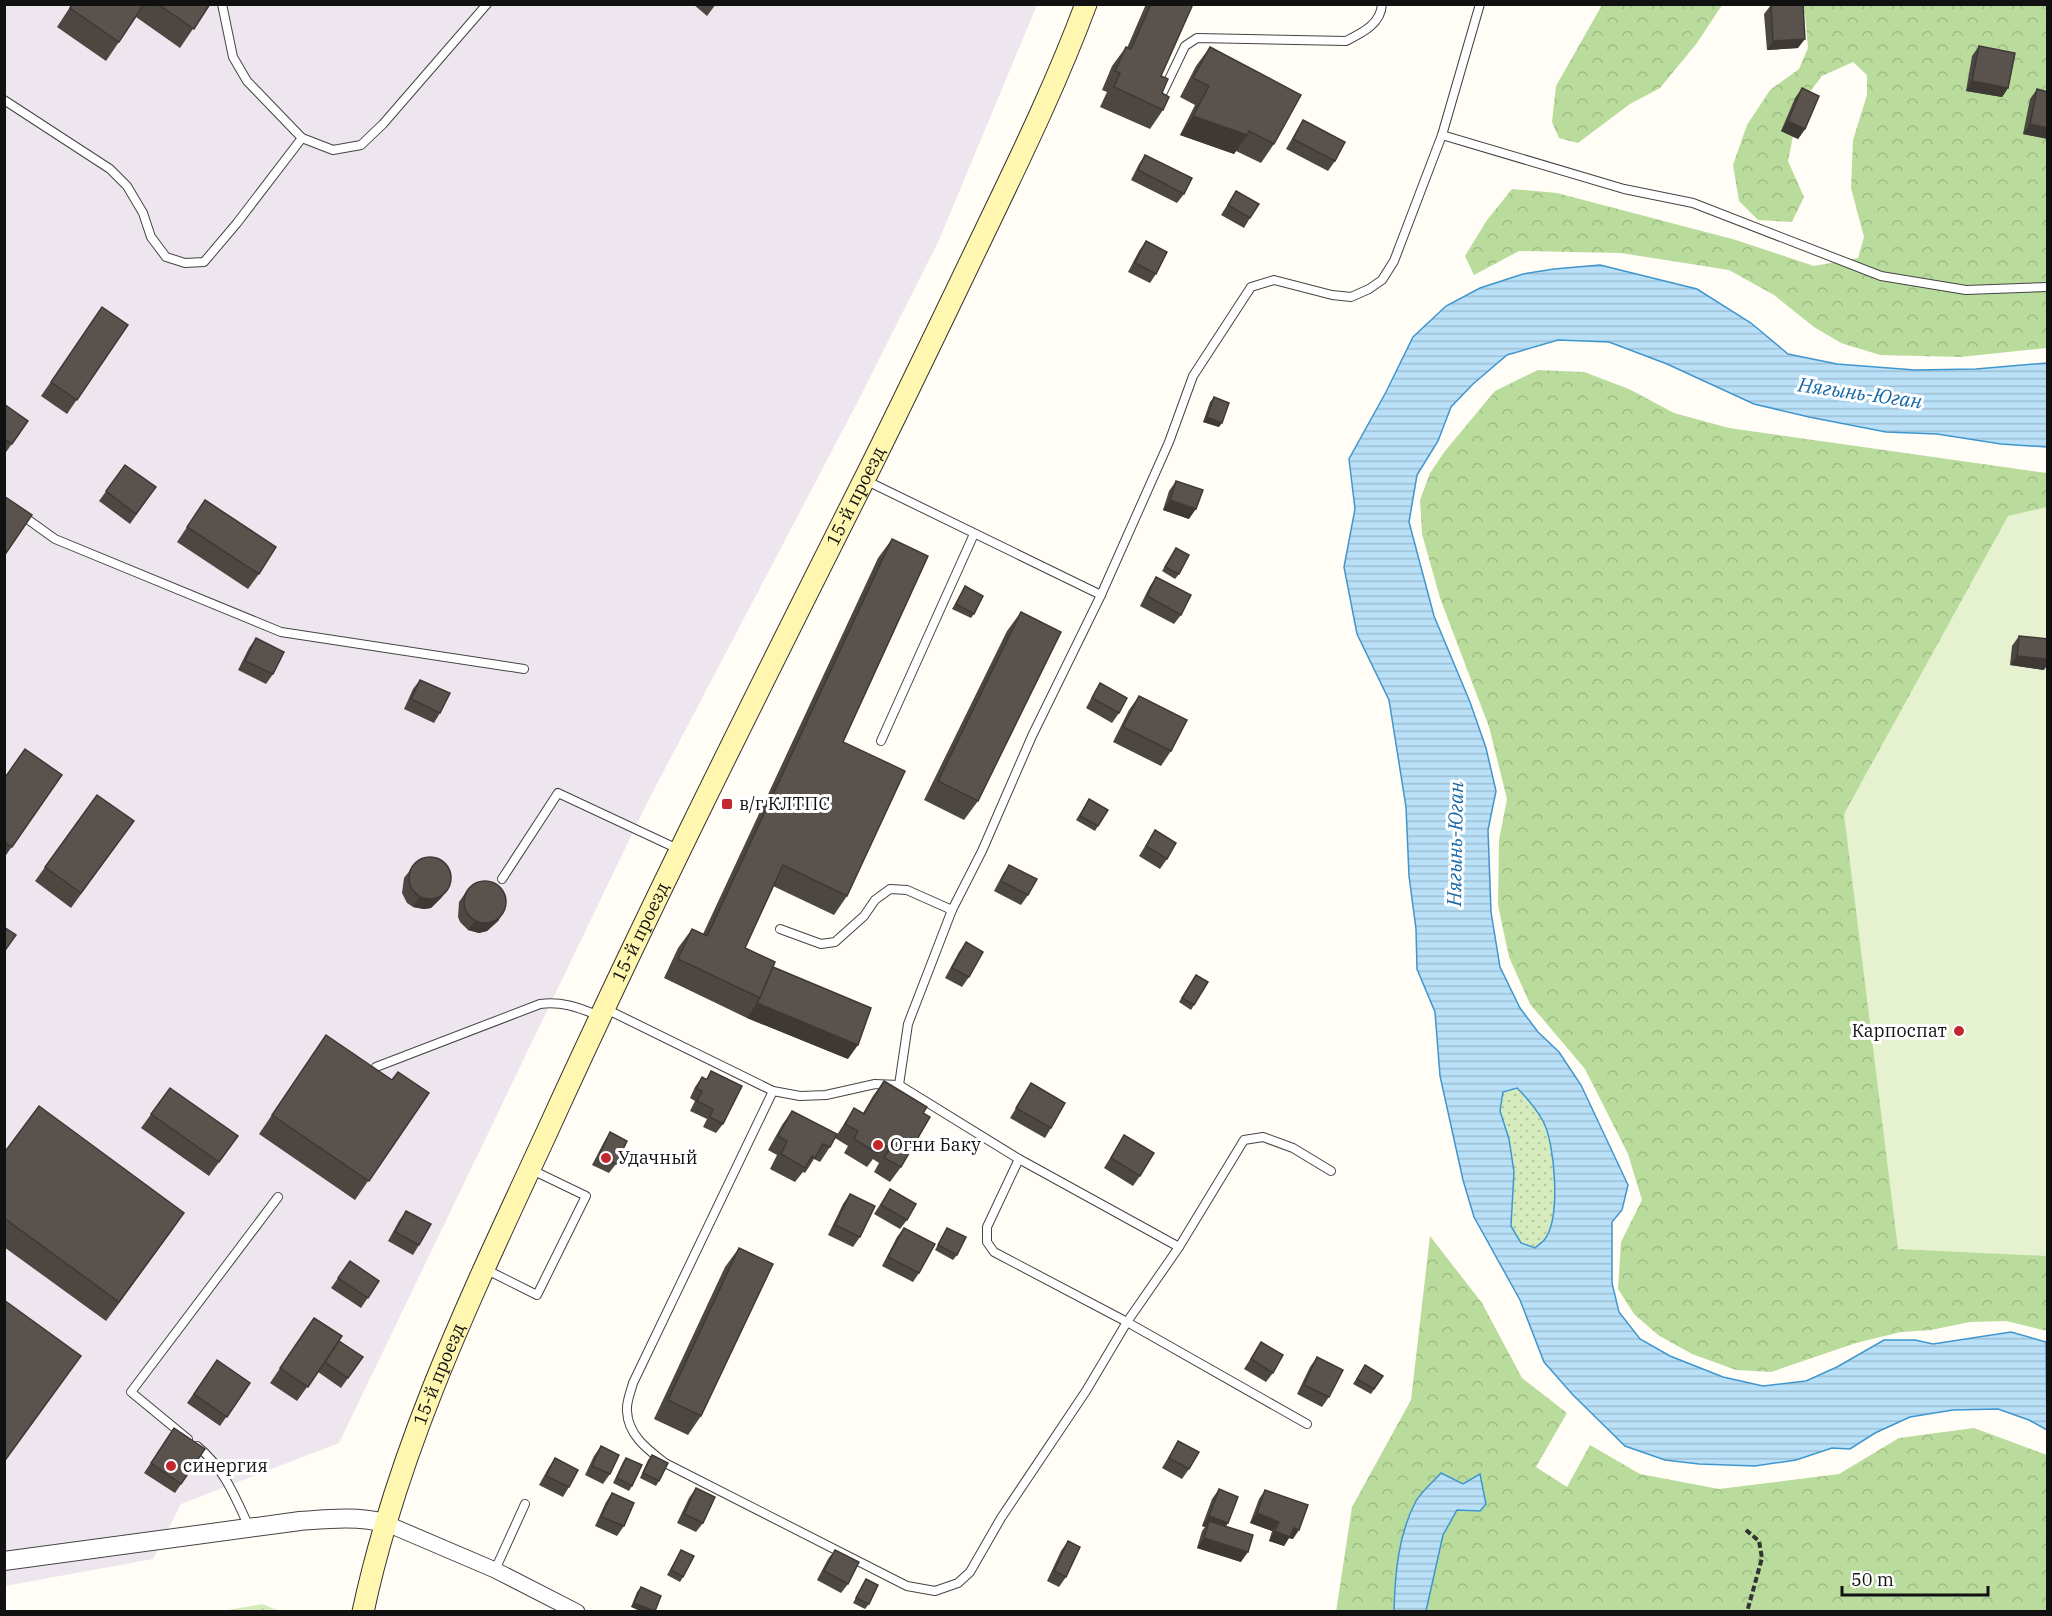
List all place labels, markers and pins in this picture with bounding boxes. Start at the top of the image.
place label: в/г КЛТПС [739,792,830,815]
marker: в/г КЛТПС [720,797,734,811]
place label: Карпоспат [1852,1019,1947,1042]
marker: Карпоспат [1952,1024,1966,1038]
place label: Огни Баку [890,1133,981,1156]
marker: Огни Баку [871,1138,885,1152]
place label: Удачный [618,1146,698,1169]
marker: Удачный [599,1151,613,1165]
place label: синергия [183,1454,268,1477]
marker: синергия [164,1459,178,1473]

